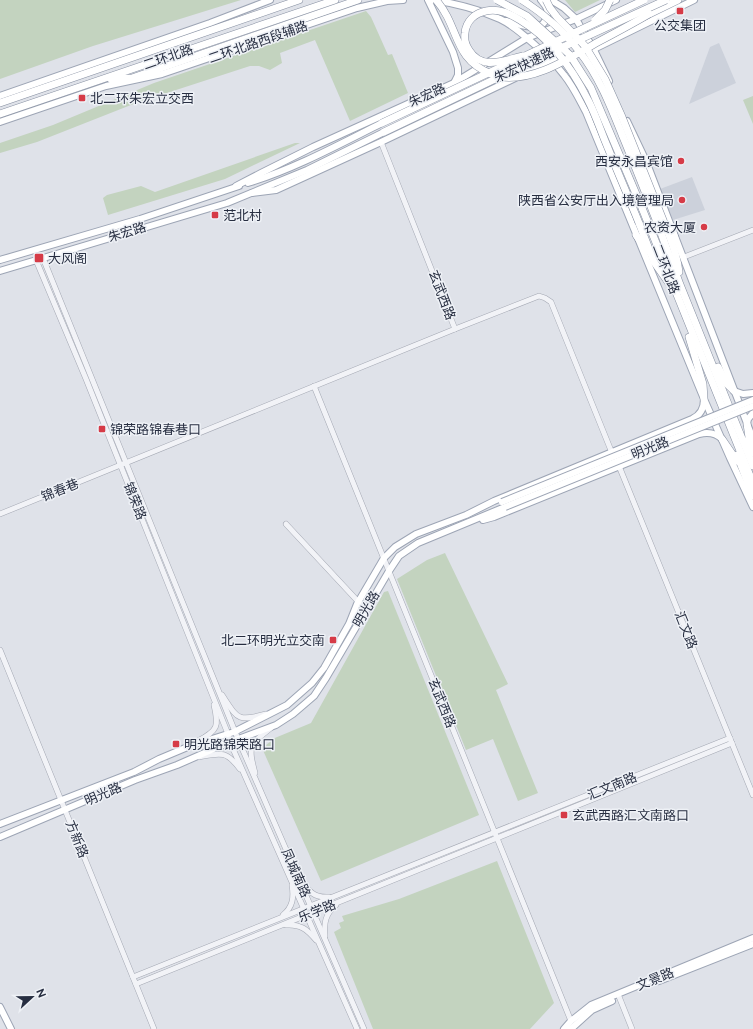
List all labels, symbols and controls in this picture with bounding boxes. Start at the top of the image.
marker: 公交集团 [675,6,685,16]
street label: 二环北路西段辅路 [206,18,310,66]
place label: 公交集团 [654,18,706,33]
street label: 二环北路 [141,41,195,73]
street label: 朱宏快速路 [491,44,557,86]
street label: 朱宏路 [406,80,448,110]
place label: 北二环朱宏立交西 [90,91,194,106]
marker: 北二环朱宏立交西 [77,93,87,103]
place label: 西安永昌宾馆 [595,154,673,169]
marker: 西安永昌宾馆 [676,156,686,166]
place label: 陕西省公安厅出入境管理局 [518,193,674,208]
marker: 陕西省公安厅出入境管理局 [677,195,687,205]
place label: 范北村 [223,208,262,223]
marker: 范北村 [210,210,220,220]
street label: 朱宏路 [106,219,148,245]
place label: 农资大厦 [644,220,696,235]
marker: 农资大厦 [699,222,709,232]
street label: 二环北路 [650,242,682,296]
place label: 大风阁 [48,251,87,266]
marker: 大风阁 [33,252,45,264]
street label: 玄武西路 [426,268,458,322]
place label: 锦荣路锦春巷口 [110,422,201,437]
marker: 锦荣路锦春巷口 [97,424,107,434]
street label: 明光路 [629,434,671,462]
street label: 锦春巷 [39,476,81,504]
street label: 锦荣路 [121,480,149,522]
street label: 明光路 [350,588,382,630]
street label: 汇文路 [672,609,700,651]
place label: 北二环明光立交南 [221,633,325,648]
marker: 北二环明光立交南 [328,635,338,645]
street label: 玄武西路 [425,676,459,730]
place label: 明光路锦荣路口 [184,737,275,752]
marker: 明光路锦荣路口 [171,739,181,749]
street label: 汇文南路 [585,769,639,803]
street label: 明光路 [82,779,124,809]
place label: 玄武西路汇文南路口 [572,808,689,823]
marker: 玄武西路汇文南路口 [559,810,569,820]
street label: 方新路 [63,818,91,860]
street label: 凤城南路 [279,846,313,900]
street label: 乐学路 [296,897,338,925]
street label: 文景路 [634,965,676,993]
north arrow [12,977,52,1017]
text: N [33,987,48,1000]

